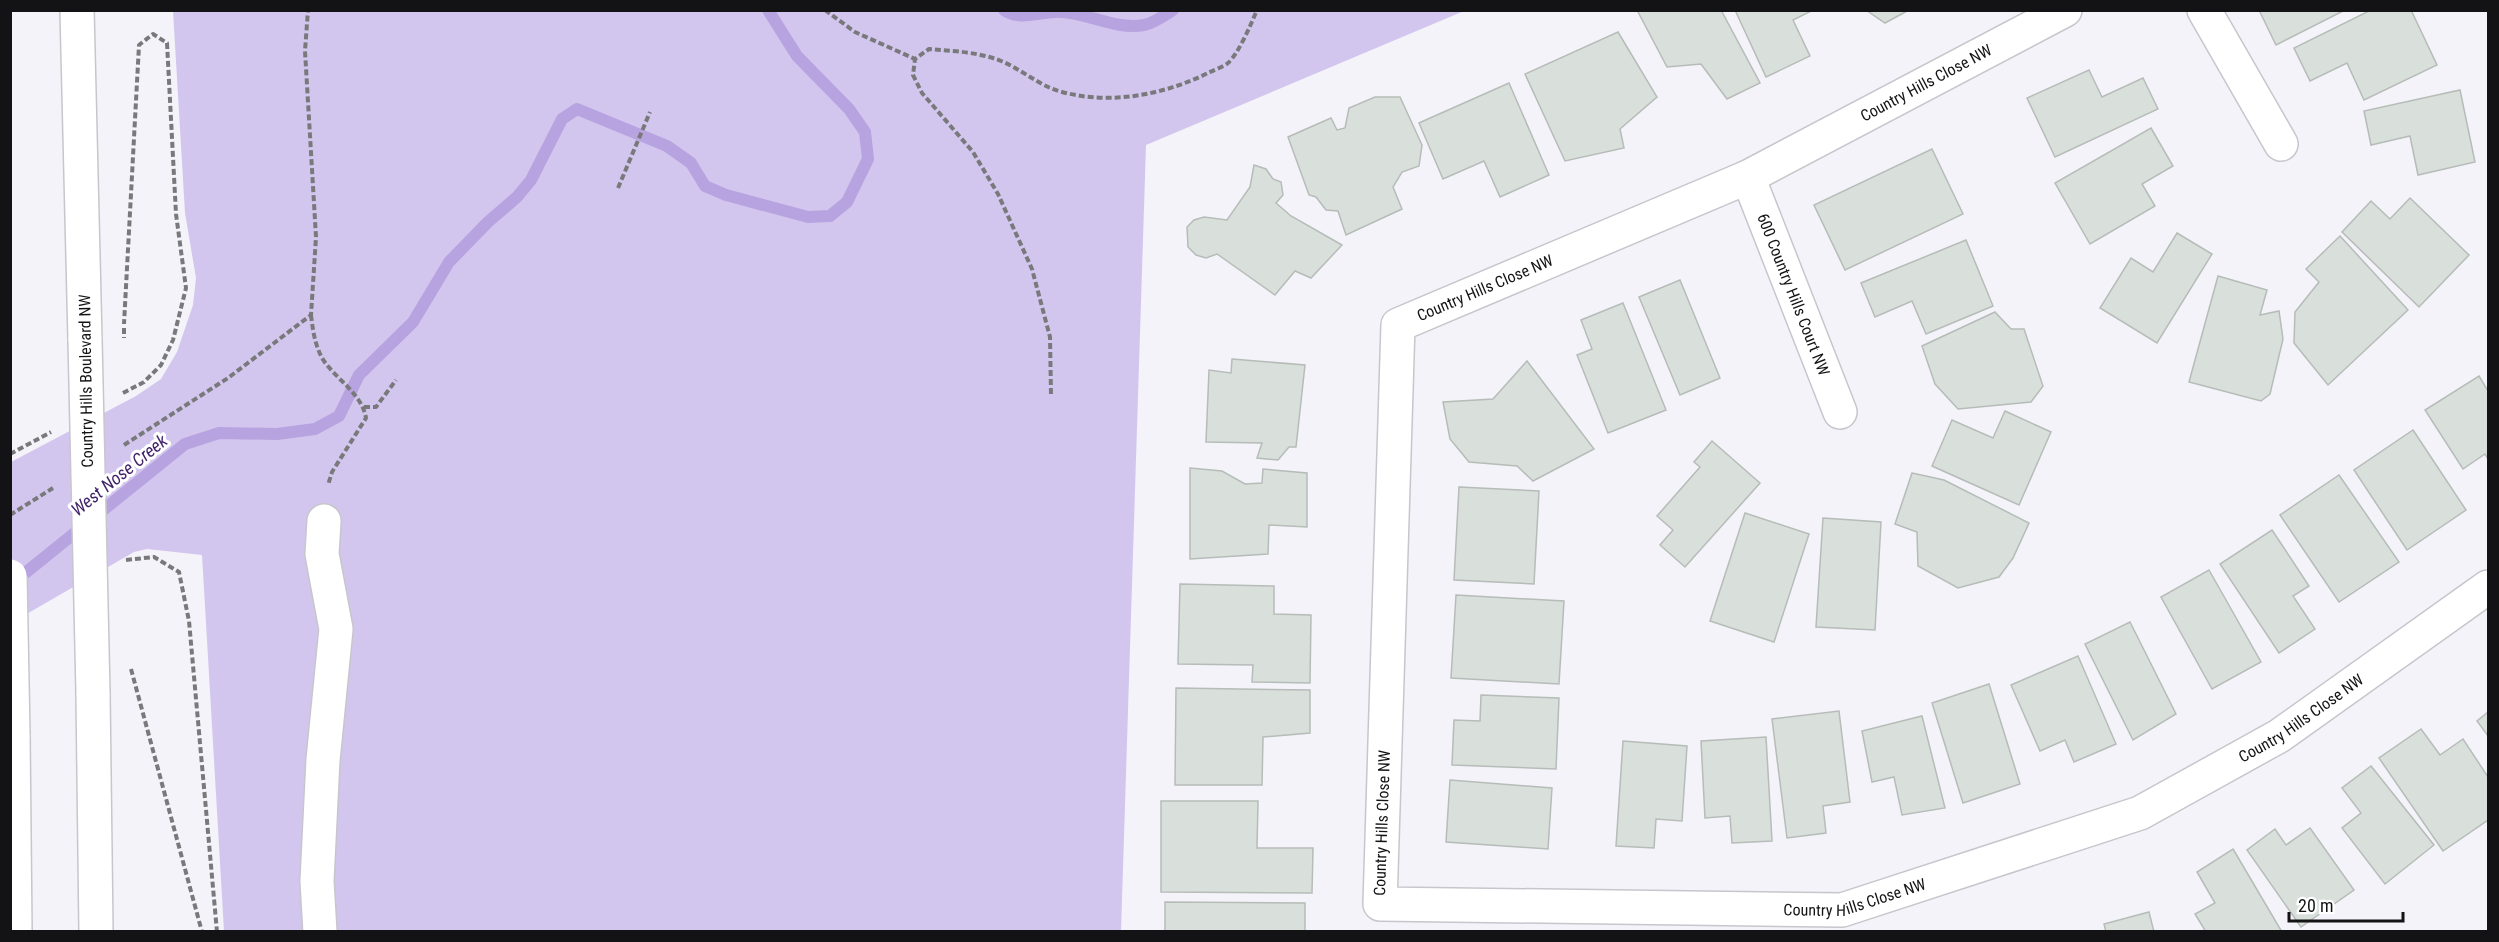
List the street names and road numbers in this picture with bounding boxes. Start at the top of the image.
street label: Country Hills Close NW [1857,40,1995,126]
street label: 600 Country Hills Court NW [1754,211,1834,378]
street label: Country Hills Close NW [1414,251,1556,325]
street label: Country Hills Boulevard NW [75,294,97,468]
street label: Country Hills Close NW [2235,670,2367,766]
street label: Country Hills Close NW [1370,750,1394,896]
street label: Country Hills Close NW [1783,874,1928,920]

